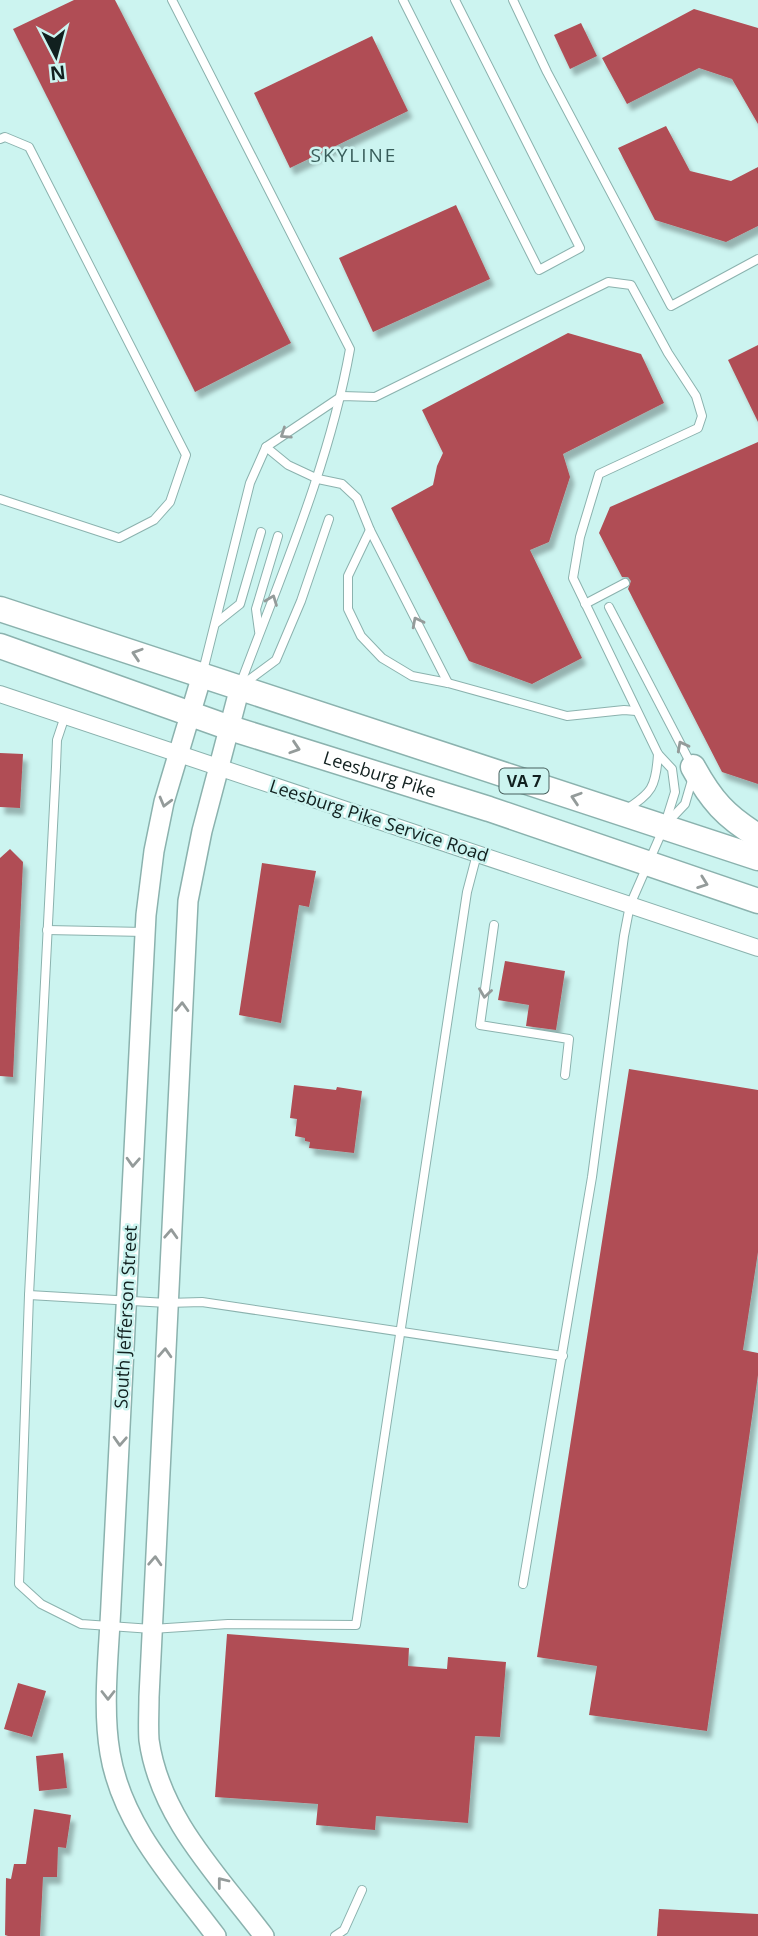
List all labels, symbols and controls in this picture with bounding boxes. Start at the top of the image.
north arrow [21,21,91,91]
text: N [49,59,67,87]
district label: SKYLINE [311,142,397,168]
one-way arrow [280,426,293,438]
one-way arrow [264,595,278,607]
one-way arrow [411,617,425,629]
one-way arrow [132,648,144,662]
one-way arrow [289,740,301,755]
one-way arrow [676,741,690,753]
street label: Leesburg Pike [321,745,439,803]
road number: VA 7 [500,768,548,794]
street label: Leesburg Pike Service Road [267,773,492,867]
one-way arrow [570,792,582,806]
one-way arrow [159,796,173,808]
one-way arrow [697,874,709,888]
one-way arrow [477,987,492,999]
one-way arrow [175,1001,190,1012]
one-way arrow [126,1157,141,1168]
street label: South Jefferson Street [108,1225,142,1409]
one-way arrow [163,1229,178,1240]
one-way arrow [157,1347,172,1358]
one-way arrow [113,1436,128,1447]
one-way arrow [148,1555,163,1566]
one-way arrow [100,1690,116,1700]
one-way arrow [218,1877,230,1890]

